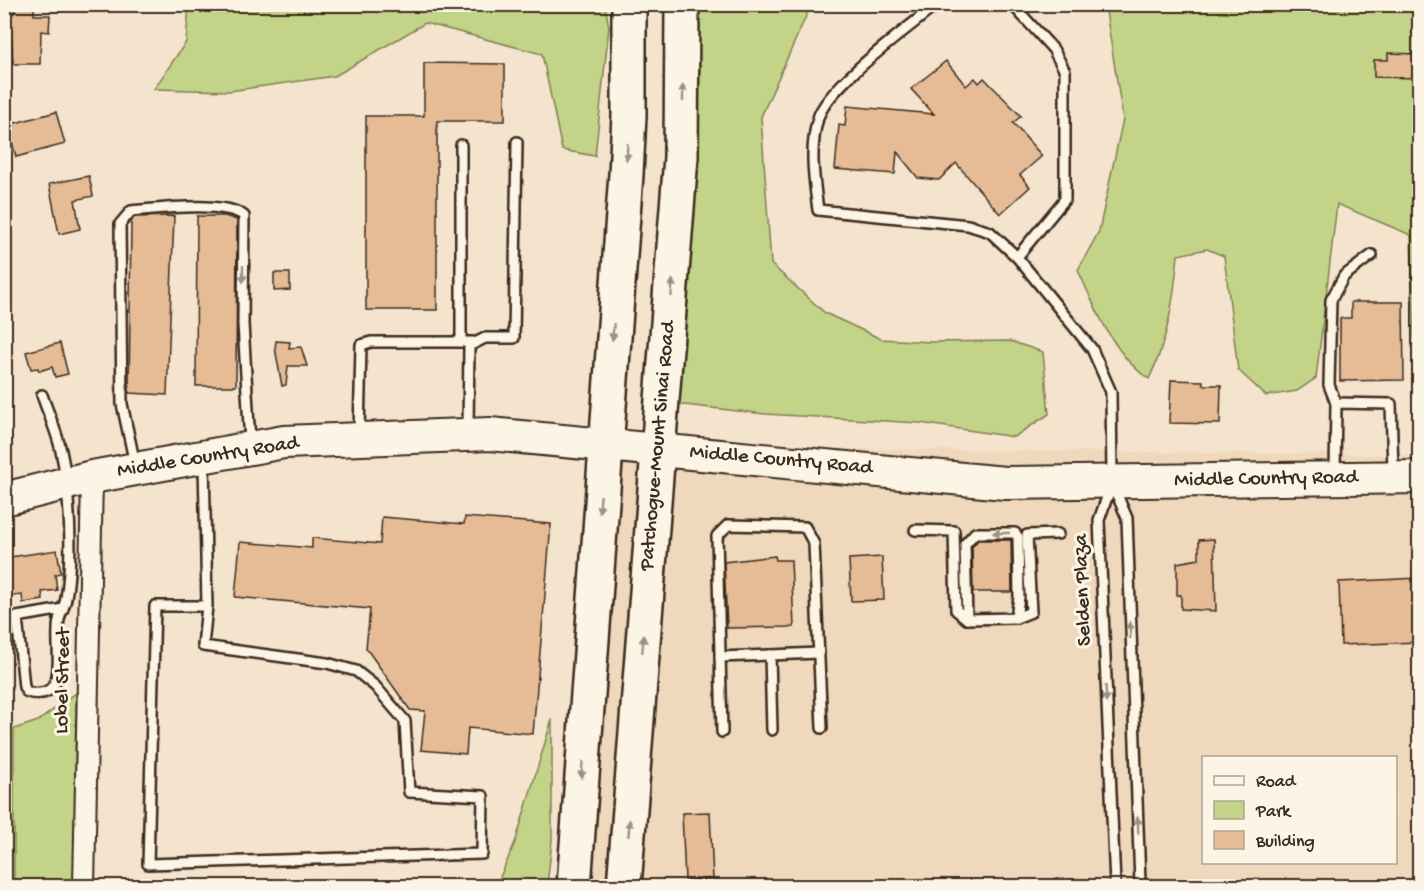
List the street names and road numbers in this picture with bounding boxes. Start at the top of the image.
street label: Patchogue-Mount Sinai Road [636,318,683,573]
street label: Middle Country Road [115,431,302,485]
street label: Middle Country Road [689,441,875,482]
street label: Middle Country Road [1174,466,1360,494]
street label: Selden Plaza [1070,532,1098,646]
street label: Lobel Street [51,625,77,734]

